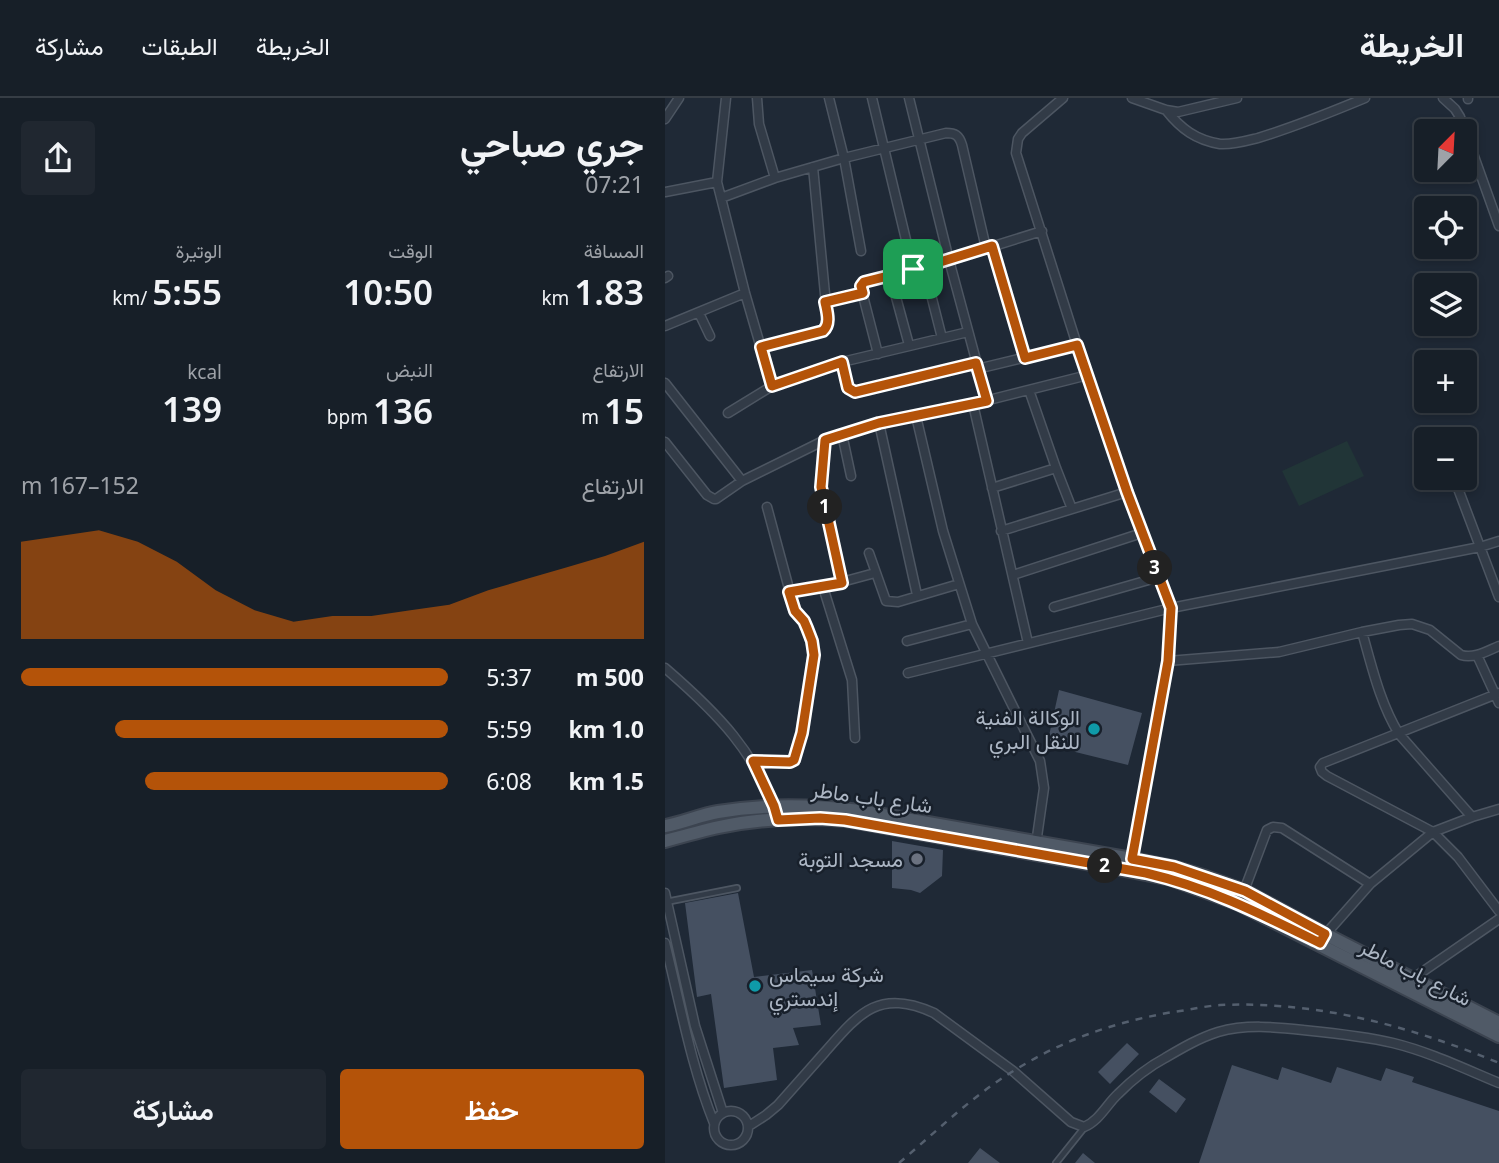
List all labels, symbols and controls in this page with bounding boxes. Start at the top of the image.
text: الخريطة [1360,22,1464,67]
text: مشاركة [35,29,103,62]
text: الطبقات [141,29,218,62]
text: الخريطة [256,29,330,62]
text: جري صباحي [460,116,644,168]
north arrow [1414,119,1477,182]
map controls [1414,119,1477,490]
button: share [21,121,95,195]
text: 07:21 [585,168,644,200]
button: locate [1414,196,1477,259]
text: الوتيرة [176,238,222,264]
text: الوقت [388,238,433,264]
text: المسافة [584,238,644,264]
pin [883,239,943,299]
icon: arrive [894,250,932,288]
text: 5:55 [152,268,222,315]
text: 10:50 [343,268,433,315]
text: 1.83 [574,268,644,315]
button: layers [1414,273,1477,336]
text: /km [112,285,152,311]
text: km [541,285,574,311]
button: + [1414,350,1477,413]
text: النبض [386,357,433,383]
text: الارتفاع [592,357,644,383]
text: kcal [187,359,222,385]
text: 139 [162,385,222,432]
text: 136 [373,387,433,434]
text: 15 [604,387,644,434]
text: bpm [327,404,373,430]
text: m [581,404,604,430]
button: − [1414,427,1477,490]
text: 152–167 m [21,469,139,501]
text: الارتفاع [582,469,644,501]
pin: 1 [807,490,843,524]
text: 1 [819,493,830,519]
pin: 3 [1137,550,1173,586]
text: 3 [1149,554,1160,580]
text: 5:37 [486,661,532,693]
text: 500 m [576,661,644,693]
place label: الوكالة الفنية للنقل البري [976,703,1080,759]
text: 5:59 [486,713,532,745]
text: 1.0 km [569,713,644,745]
marker: الوكالة الفنية للنقل البري [1086,721,1102,737]
text: 6:08 [486,765,532,797]
text: 1.5 km [569,765,644,797]
street label: شارع باب ماطر [809,775,934,820]
place label: مسجد التوبة [798,845,903,873]
pin: 2 [1087,848,1123,884]
marker: مسجد التوبة [909,851,925,867]
text: 2 [1099,852,1110,878]
street label: شارع باب ماطر [1354,931,1477,1013]
place label: شركة سيماس إندستري [769,960,884,1016]
marker: شركة سيماس إندستري [747,978,763,994]
button: مشاركة [21,1069,326,1149]
button: حفظ [340,1069,644,1149]

